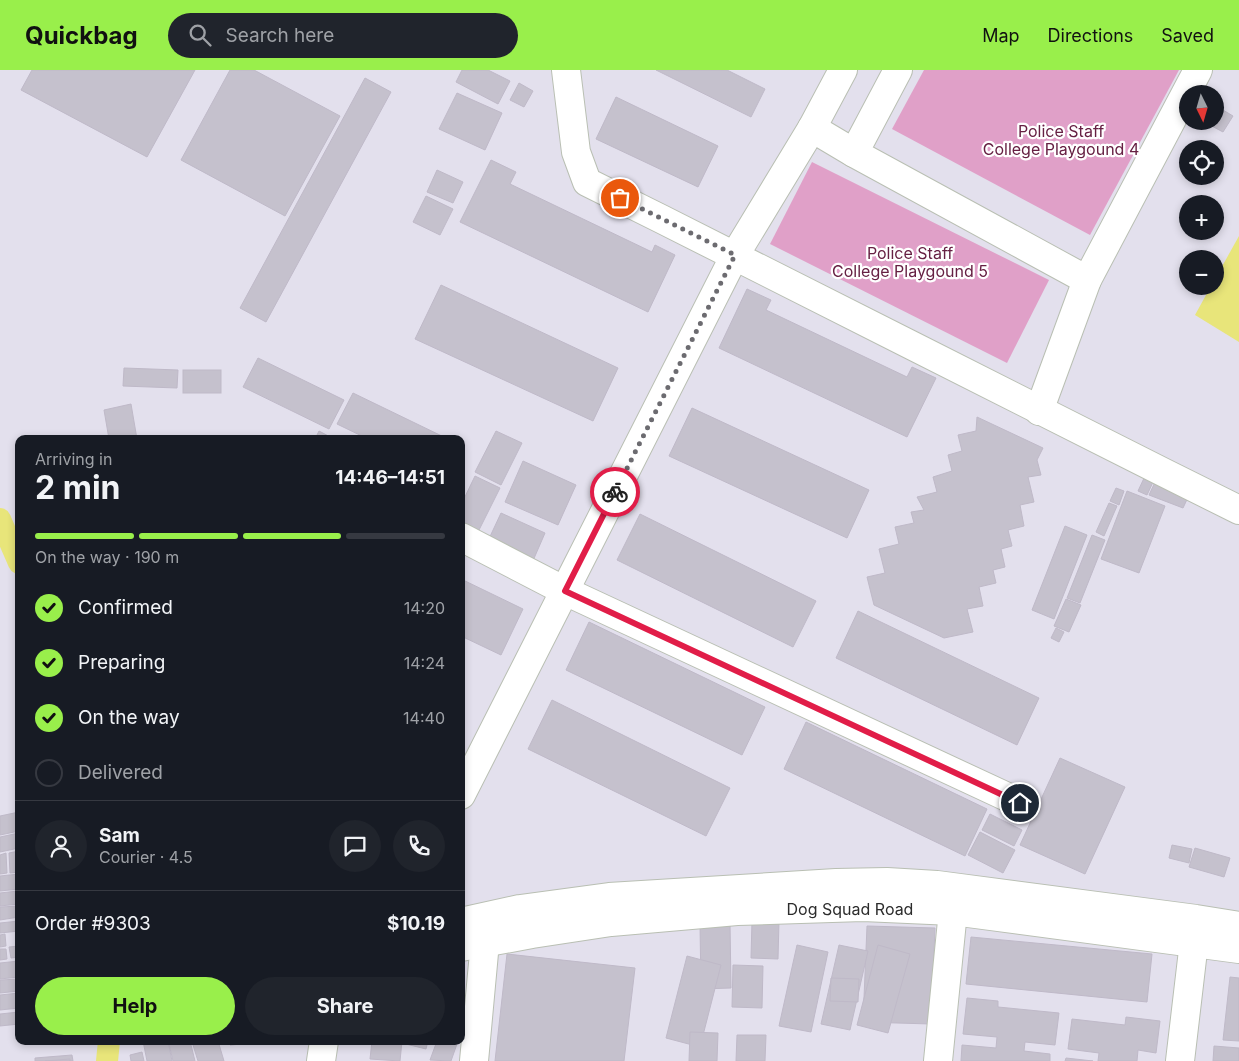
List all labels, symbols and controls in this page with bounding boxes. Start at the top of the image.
search box [168,13,518,58]
text: Quickbag [25,21,138,50]
icon: search [186,21,214,49]
text: Search here [226,24,334,47]
text: Map [982,25,1020,46]
text: Directions [1048,25,1133,46]
text: Saved [1161,25,1214,46]
north arrow [1179,85,1224,130]
map controls [1179,85,1224,295]
park label: Police Staff College Playgound 4 [983,121,1139,159]
button: locate [1179,140,1224,185]
pin [599,177,641,219]
icon: bag [606,184,634,212]
button: + [1179,195,1224,240]
park label: Police Staff College Playgound 5 [832,243,988,281]
button: − [1179,250,1224,295]
text: Arriving in [35,449,112,469]
text: 14:46–14:51 [335,466,445,489]
courier [590,467,640,517]
text: 2 min [35,468,121,507]
icon: bike [601,478,629,506]
text: On the way · 190 m [35,547,179,567]
icon: check [35,594,63,622]
text: Confirmed [78,596,173,619]
text: 14:20 [404,598,445,618]
icon: check [35,649,63,677]
text: Preparing [78,651,165,674]
text: 14:24 [404,653,445,673]
icon: check [35,704,63,732]
text: On the way [78,706,180,729]
text: 14:40 [403,708,445,728]
text: Delivered [78,761,163,784]
pin [999,782,1041,824]
icon: home [1006,789,1034,817]
button: person [35,820,87,872]
button: chat [329,820,381,872]
button: phone [393,820,445,872]
text: Sam [99,824,140,847]
text: Courier · 4.5 [99,847,193,867]
street label: Dog Squad Road [787,899,913,919]
text: Order #9303 [35,912,151,935]
text: $10.19 [387,912,445,935]
button: Help [35,977,235,1035]
button: Share [245,977,445,1035]

